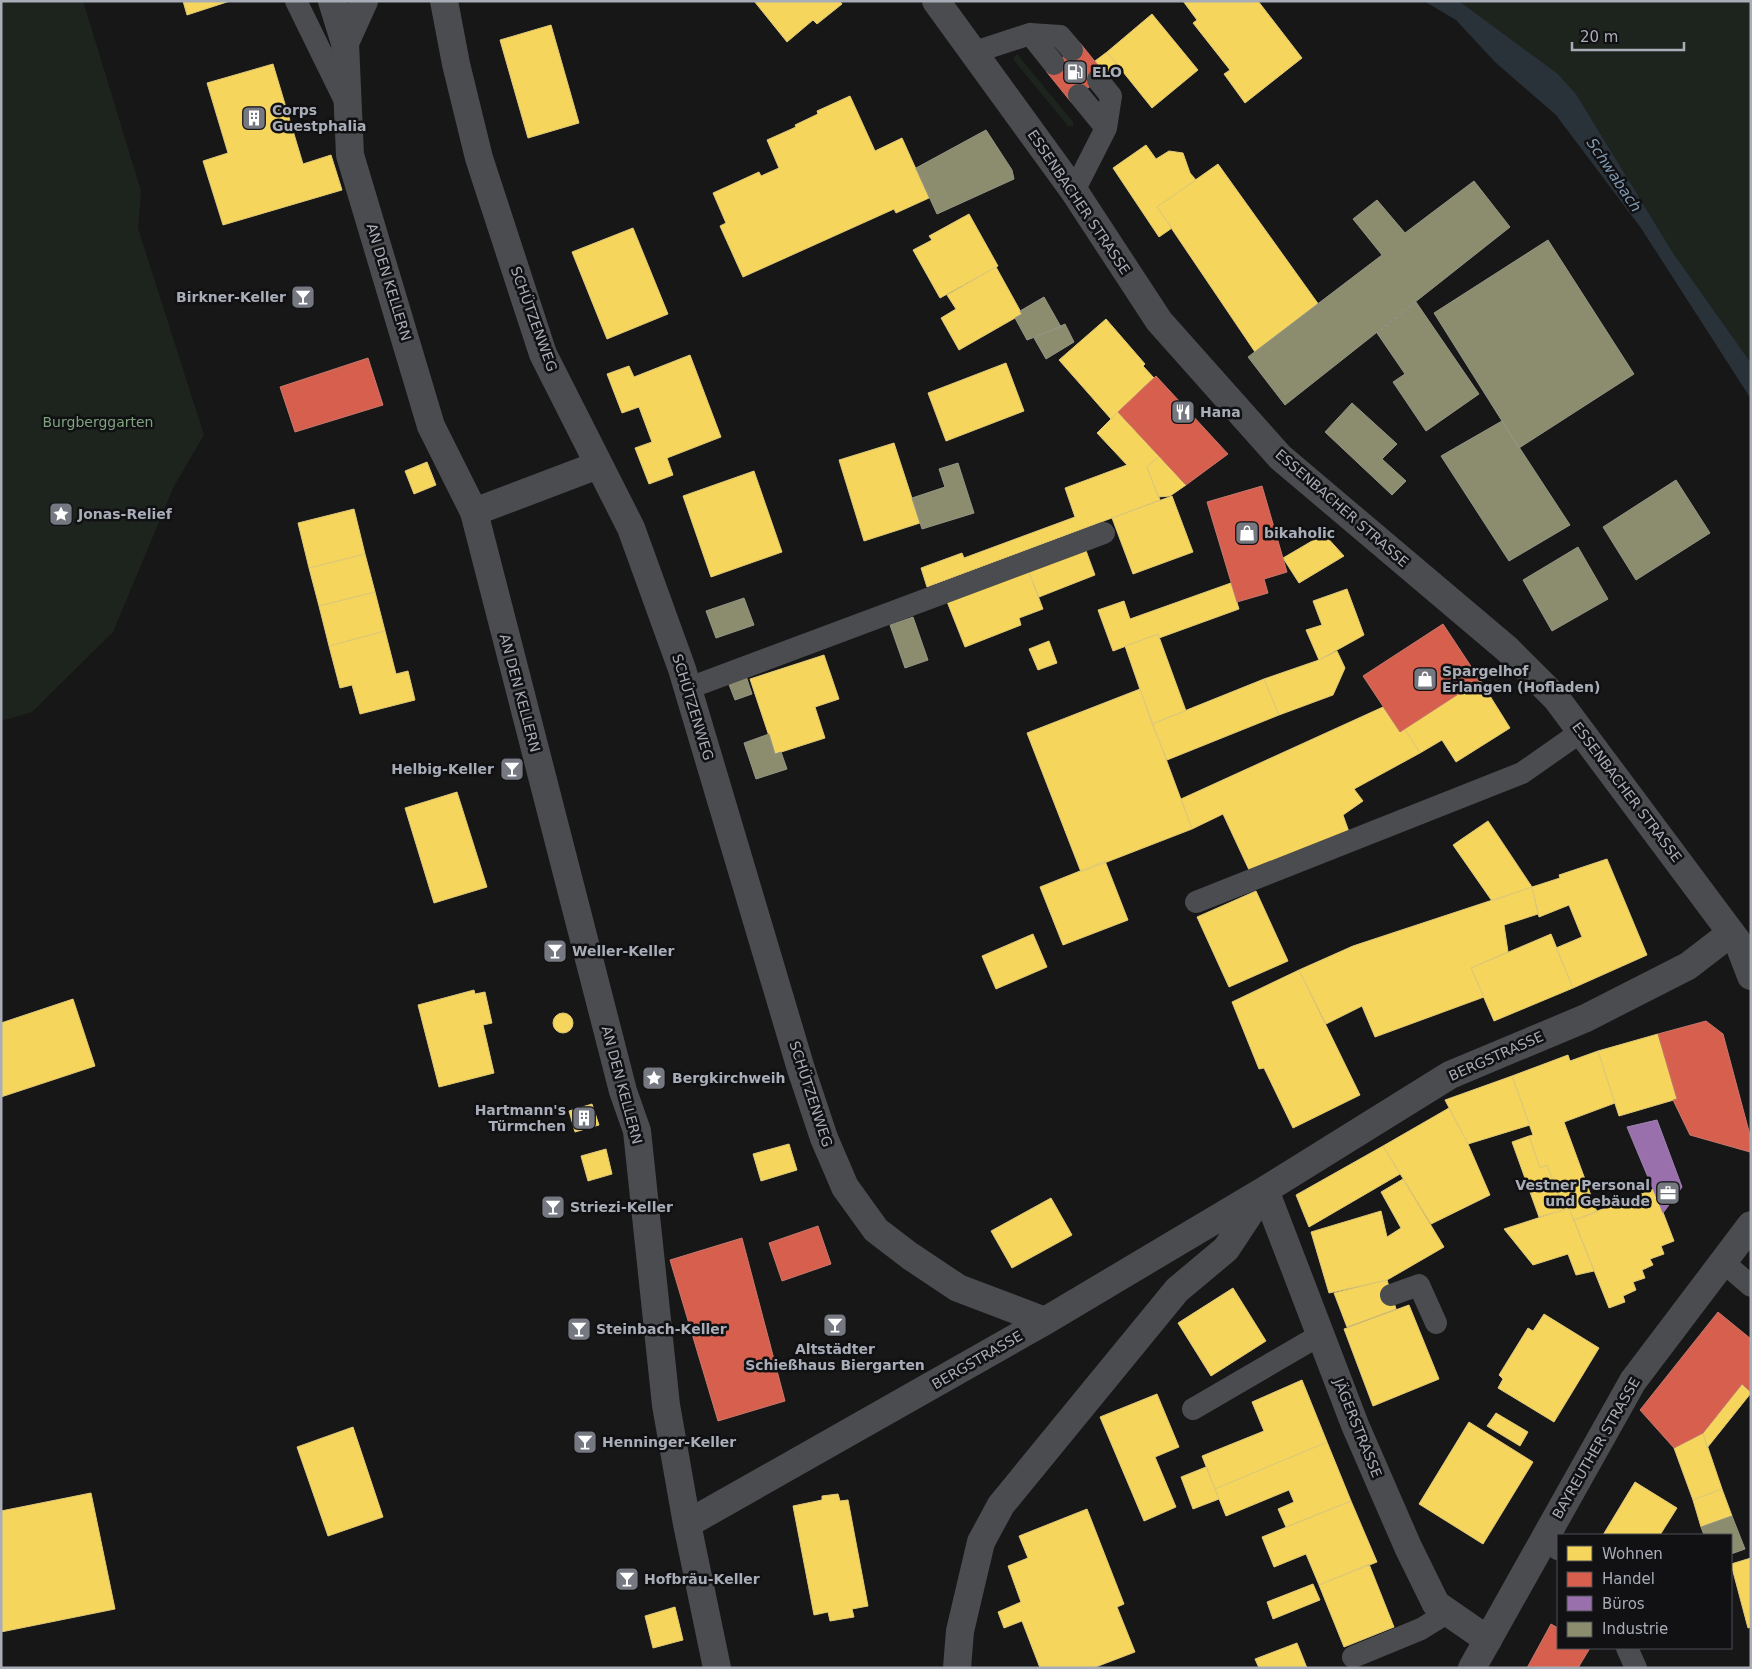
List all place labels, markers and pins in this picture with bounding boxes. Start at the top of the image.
fuel station icon: ELO [1062,59,1088,85]
place label: ELO [1092,64,1122,80]
place label: Corps Guestphalia [272,102,366,134]
building icon: Corps Guestphalia [241,105,267,131]
bar icon: Birkner-Keller [290,284,316,310]
place label: Birkner-Keller [176,289,286,305]
restaurant icon: Hana [1170,399,1196,425]
place label: Hana [1200,404,1241,420]
place icon: Jonas-Relief [48,501,74,527]
place label: Jonas-Relief [77,506,173,522]
shop icon: bikaholic [1234,520,1260,546]
place label: bikaholic [1264,525,1335,541]
place label: Spargelhof Erlangen (Hofladen) [1442,663,1600,695]
shop icon: Spargelhof Erlangen (Hofladen) [1412,666,1438,692]
bar icon: Helbig-Keller [499,756,525,782]
place label: Helbig-Keller [391,761,494,777]
bar icon: Weller-Keller [542,938,568,964]
place label: Weller-Keller [572,943,674,959]
place icon: Bergkirchweih [641,1065,667,1091]
place label: Bergkirchweih [672,1070,786,1086]
place label: Hartmann's Türmchen [475,1102,566,1134]
building icon: Hartmann's Türmchen [571,1105,597,1131]
place label: Vestner Personal und Gebäude [1515,1177,1650,1209]
office icon: Vestner Personal und Gebäude [1655,1180,1681,1206]
bar icon: Striezi-Keller [540,1194,566,1220]
place label: Striezi-Keller [570,1199,673,1215]
bar icon: Altstädter Schießhaus Biergarten [822,1312,848,1338]
bar icon: Steinbach-Keller [566,1316,592,1342]
place label: Steinbach-Keller [596,1321,727,1337]
place label: Altstädter Schießhaus Biergarten [745,1341,925,1373]
bar icon: Henninger-Keller [572,1429,598,1455]
place label: Henninger-Keller [602,1434,736,1450]
bar icon: Hofbräu-Keller [614,1566,640,1592]
place label: Hofbräu-Keller [644,1571,760,1587]

